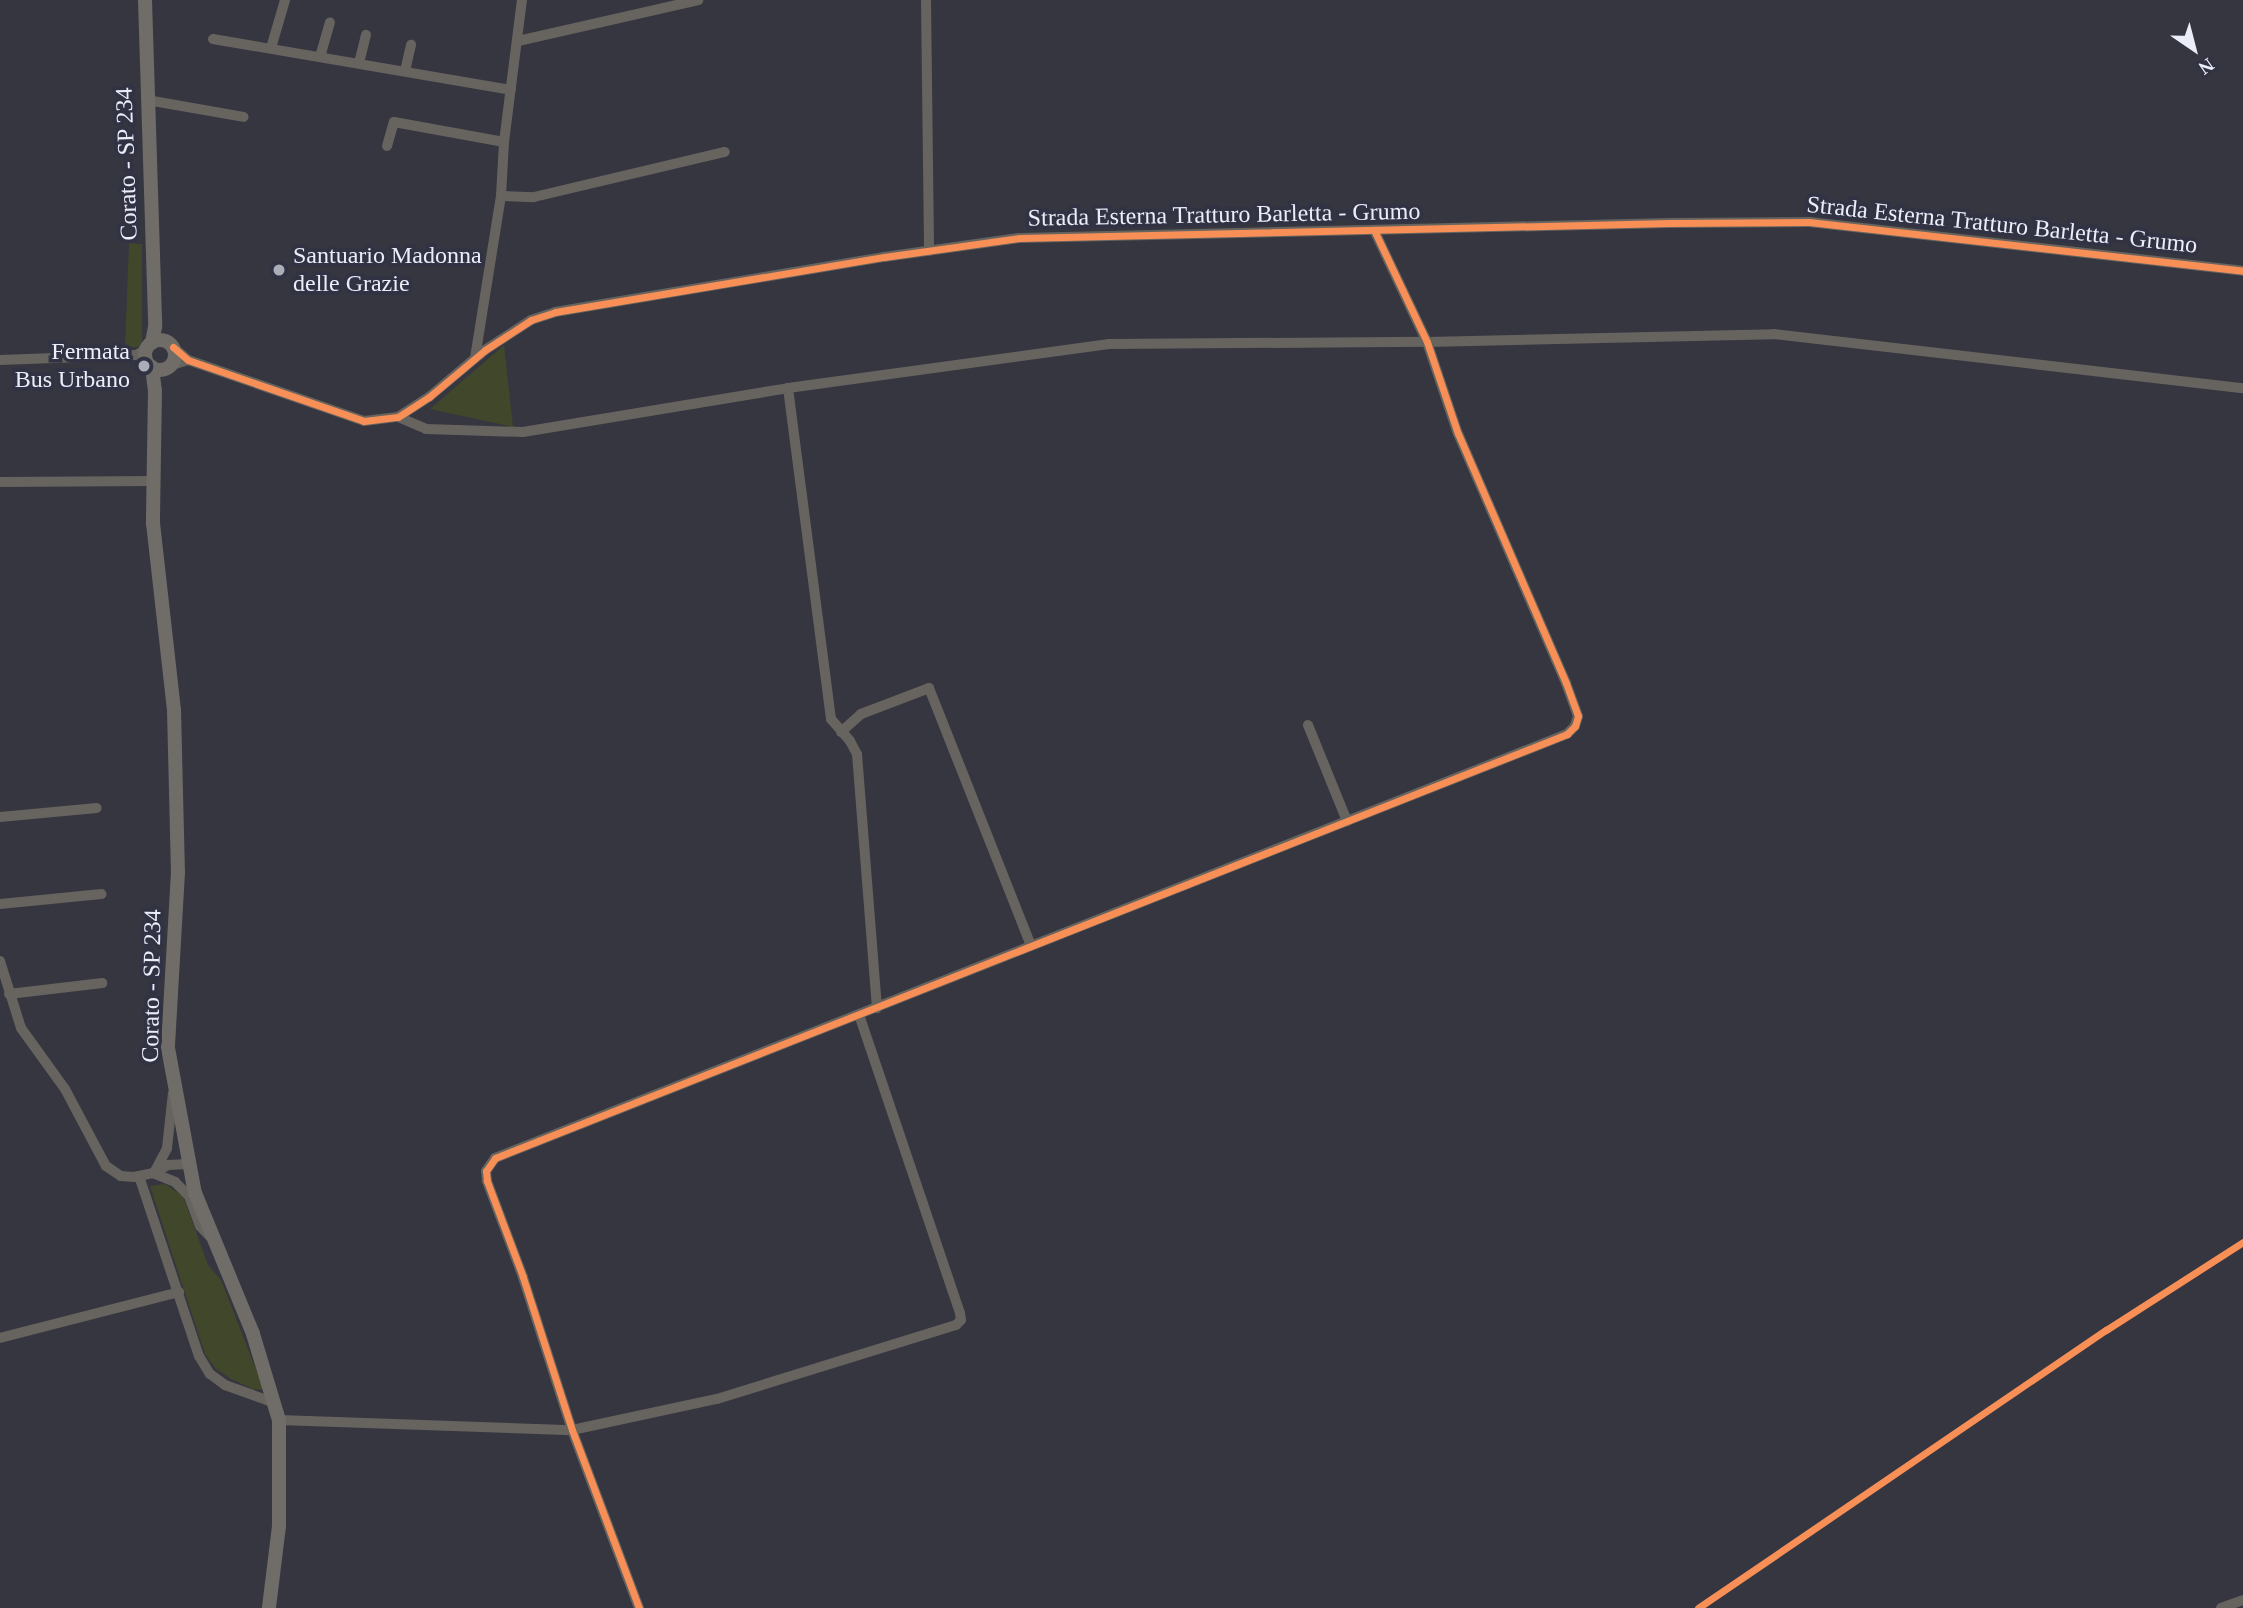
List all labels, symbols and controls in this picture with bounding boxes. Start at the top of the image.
north arrow [2159,14,2229,84]
text: N [2195,54,2218,79]
street label: Corato - SP 234 [110,87,144,241]
street label: Strada Esterna Tratturo Barletta - Grumo [1805,190,2199,260]
street label: Strada Esterna Tratturo Barletta - Grumo [1027,197,1421,233]
place label: Santuario Madonna delle Grazie [293,242,482,298]
marker: Santuario Madonna delle Grazie [271,262,287,278]
place label: Fermata Bus Urbano [15,338,130,394]
marker: Fermata Bus Urbano [136,358,152,374]
street label: Corato - SP 234 [136,909,168,1063]

